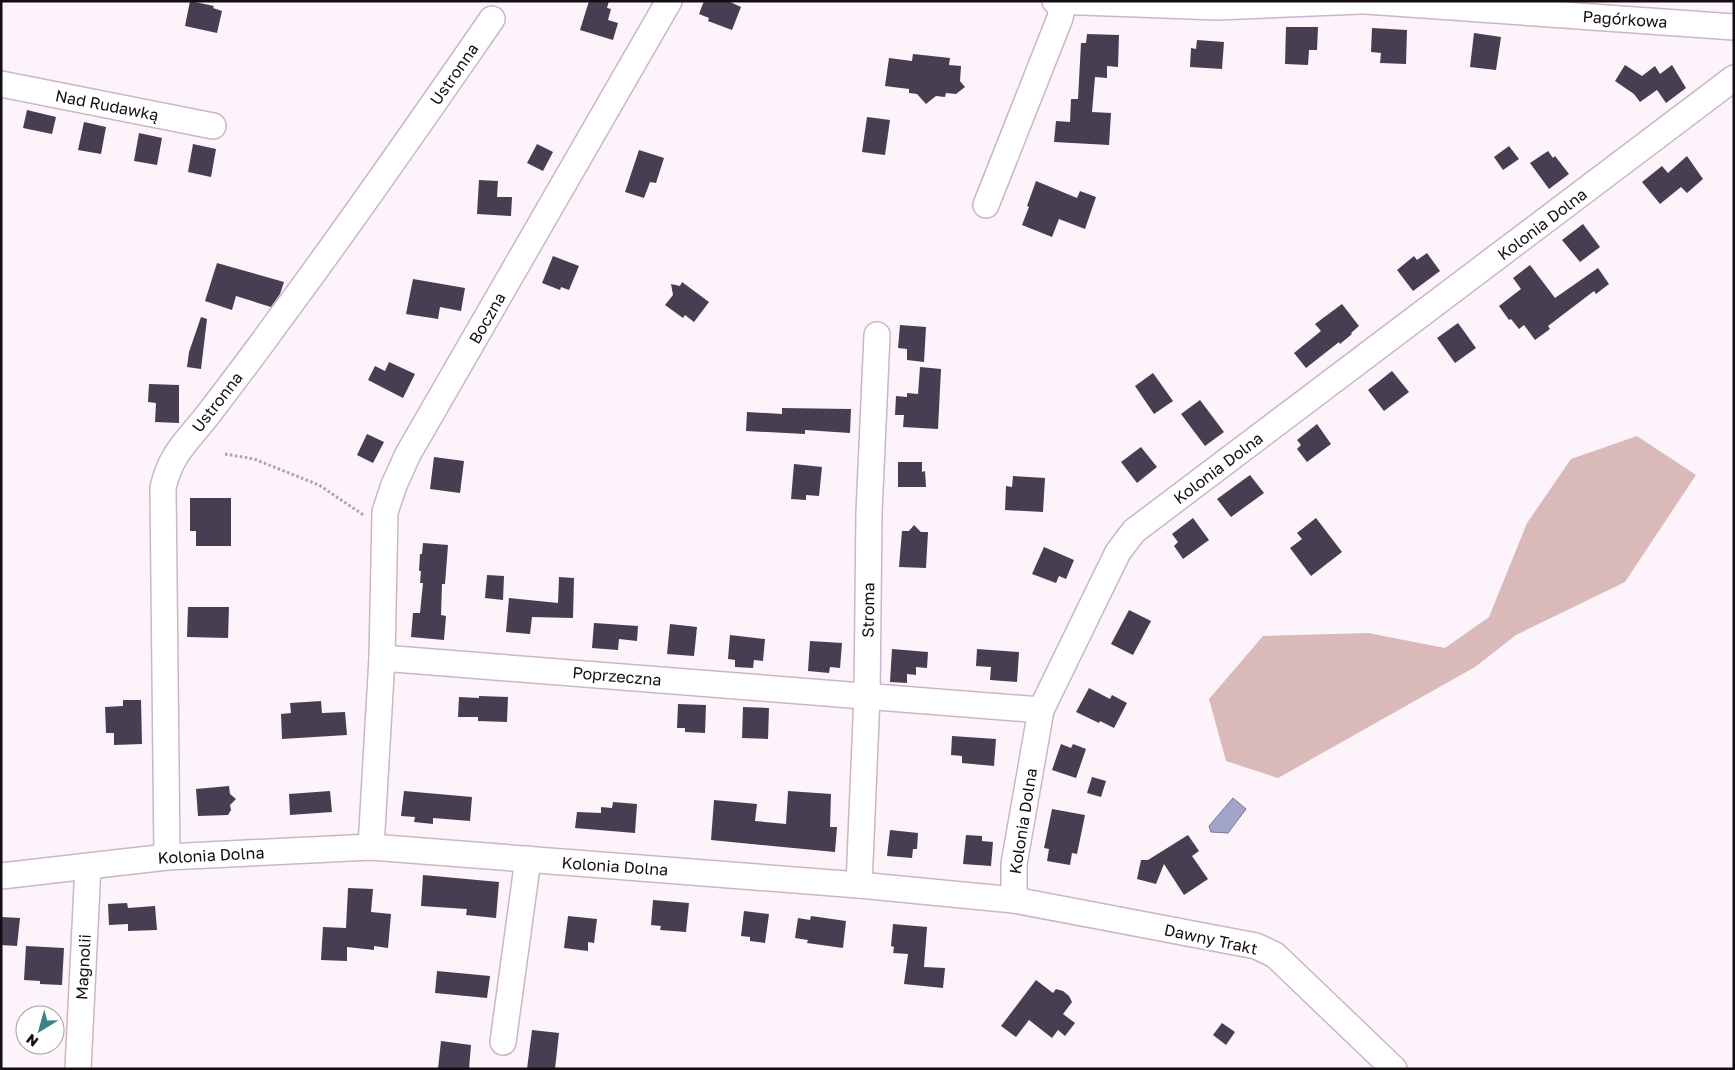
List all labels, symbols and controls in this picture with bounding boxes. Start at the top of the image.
street label: Pagórkowa [1582,6,1668,32]
street label: Ustronna [425,39,483,109]
street label: Nad Rudawką [54,85,160,125]
street label: Kolonia Dolna [1493,184,1591,264]
street label: Boczna [464,289,510,347]
street label: Ustronna [187,368,247,436]
street label: Kolonia Dolna [1169,428,1267,508]
street label: Stroma [858,582,878,638]
street label: Poprzeczna [572,662,662,690]
street label: Kolonia Dolna [1005,767,1041,875]
street label: Kolonia Dolna [157,842,265,868]
street label: Kolonia Dolna [561,852,669,880]
street label: Dawny Trakt [1163,919,1259,959]
street label: Magnolii [71,934,95,1000]
north arrow [15,1005,65,1055]
text: N [23,1031,41,1051]

